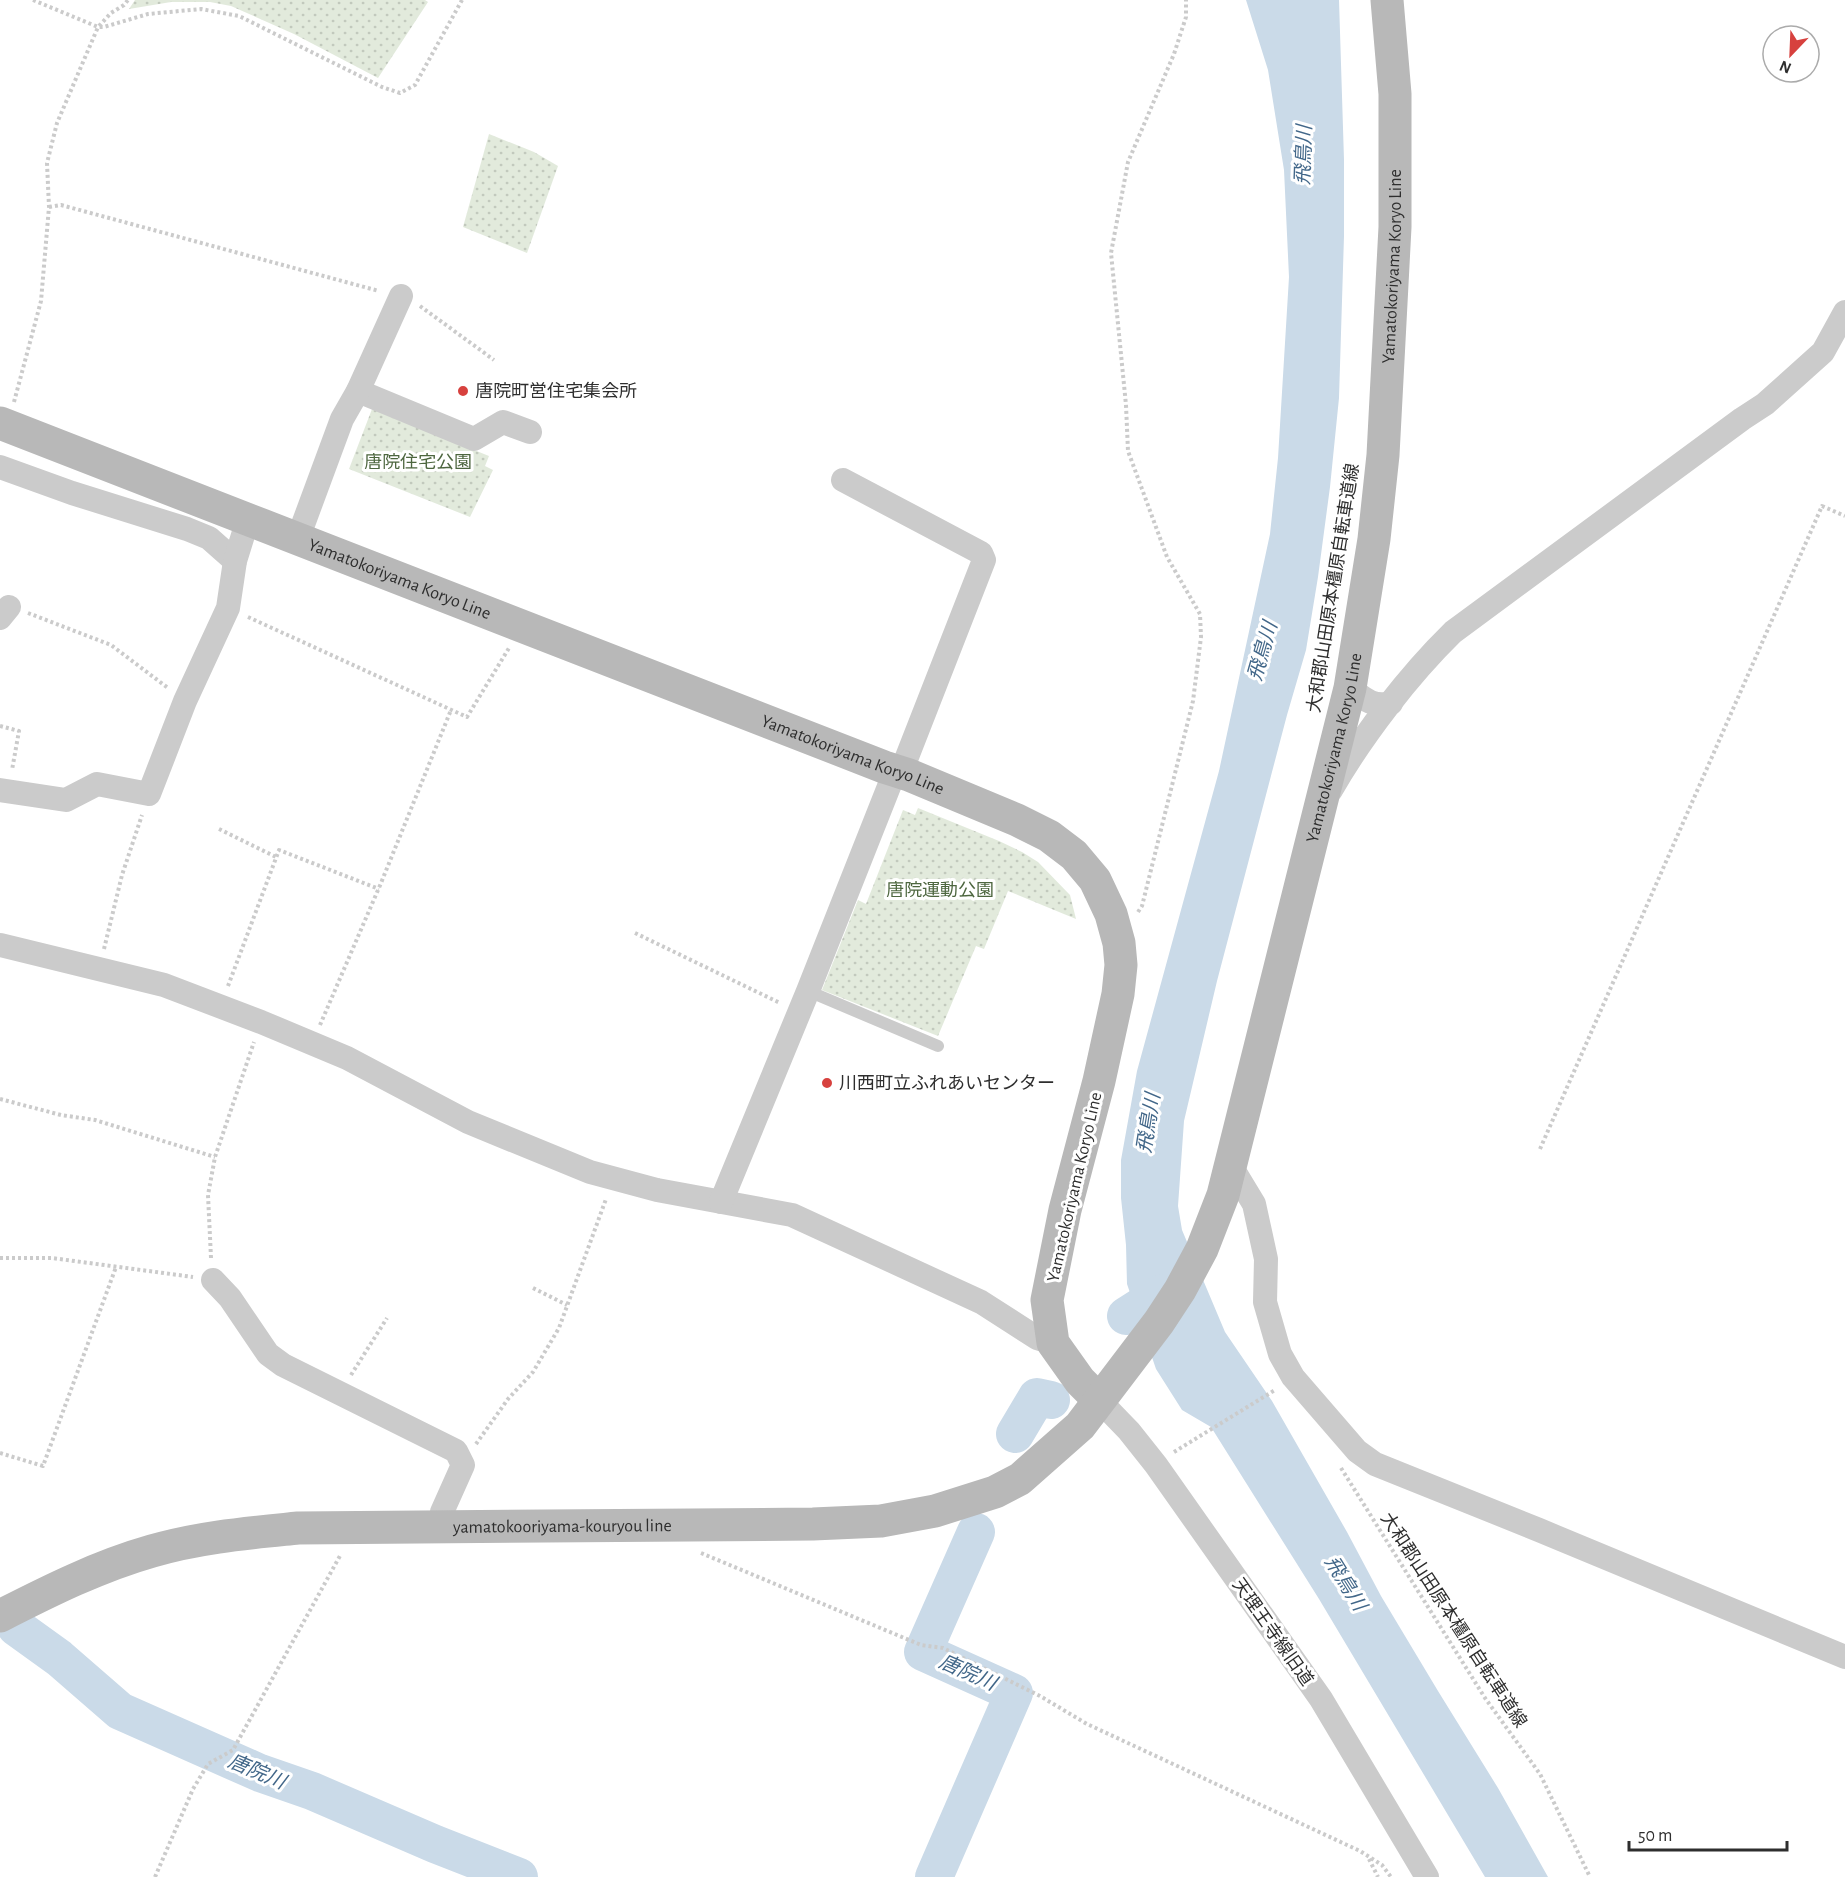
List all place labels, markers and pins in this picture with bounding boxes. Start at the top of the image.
place label: 唐院町営住宅集会所 [475,381,637,401]
marker: 唐院町営住宅集会所 [456,384,470,398]
place label: 川西町立ふれあいセンター [839,1074,1055,1093]
marker: 川西町立ふれあいセンター [820,1076,834,1090]

